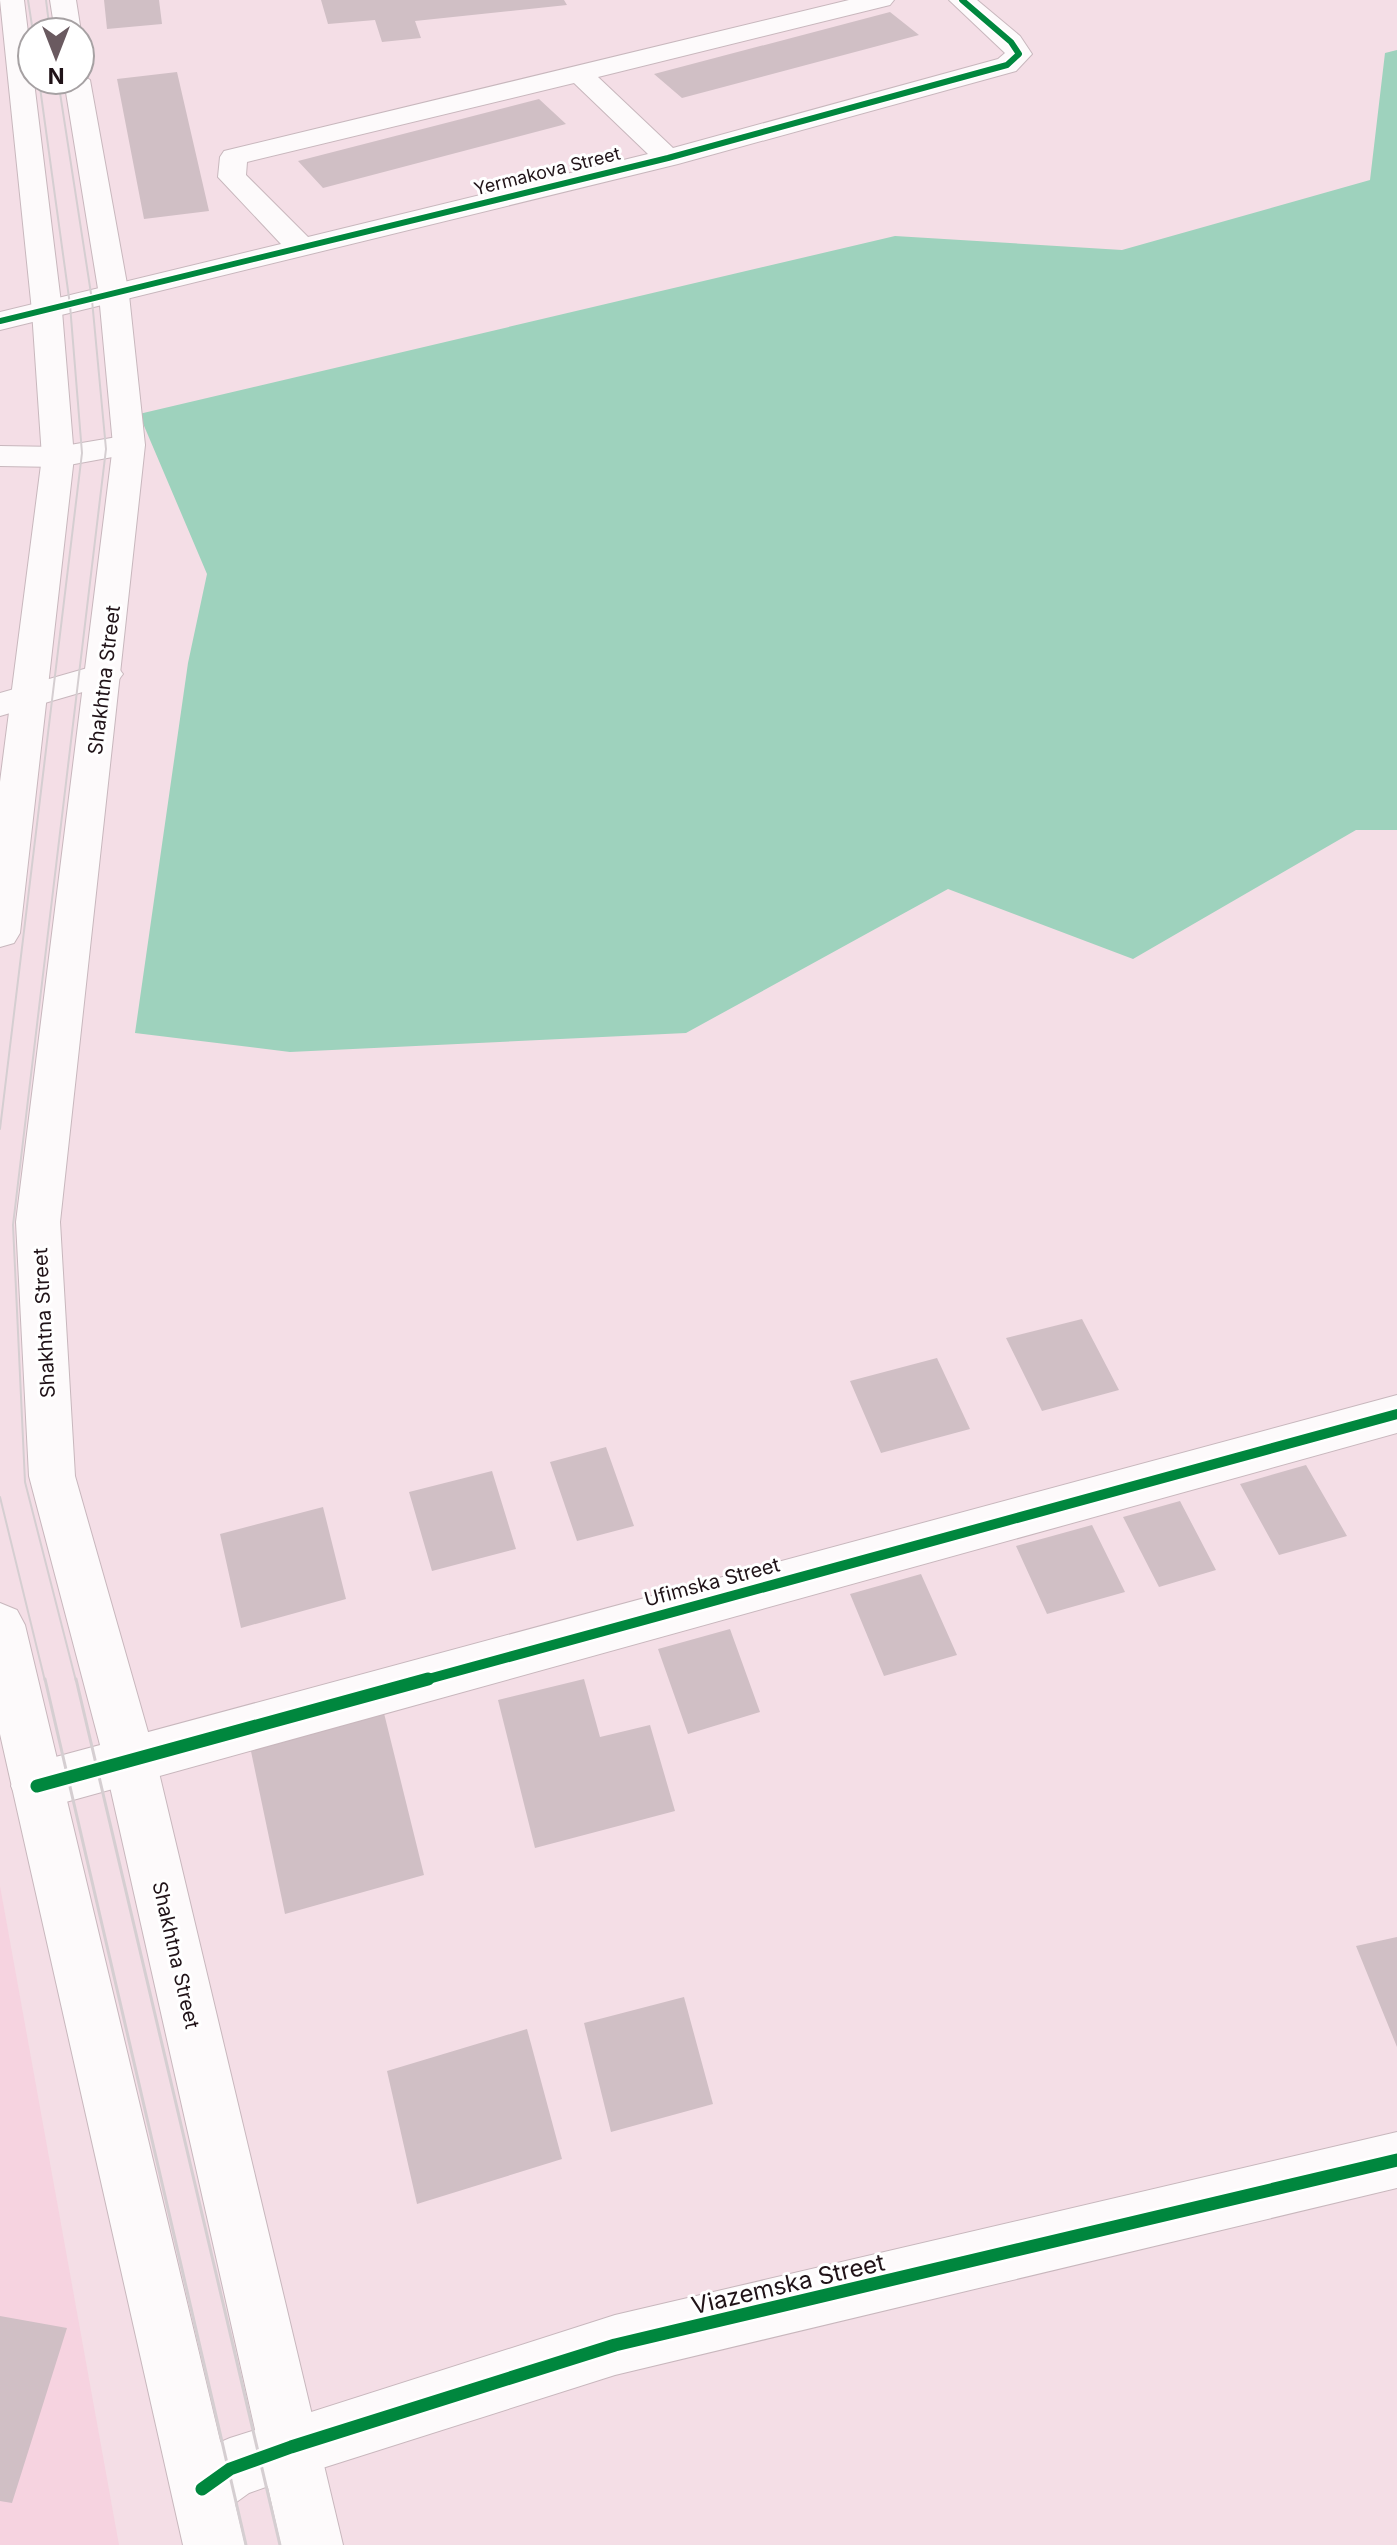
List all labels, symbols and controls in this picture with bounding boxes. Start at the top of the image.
north arrow [16,16,96,96]
text: N [48,63,64,89]
street label: Yermakova Street [472,143,623,199]
street label: Shakhtna Street [83,603,125,756]
street label: Shakhtna Street [28,1247,60,1399]
street label: Ufimska Street [642,1552,783,1612]
street label: Shakhtna Street [147,1879,205,2031]
street label: Viazemska Street [688,2248,888,2320]

